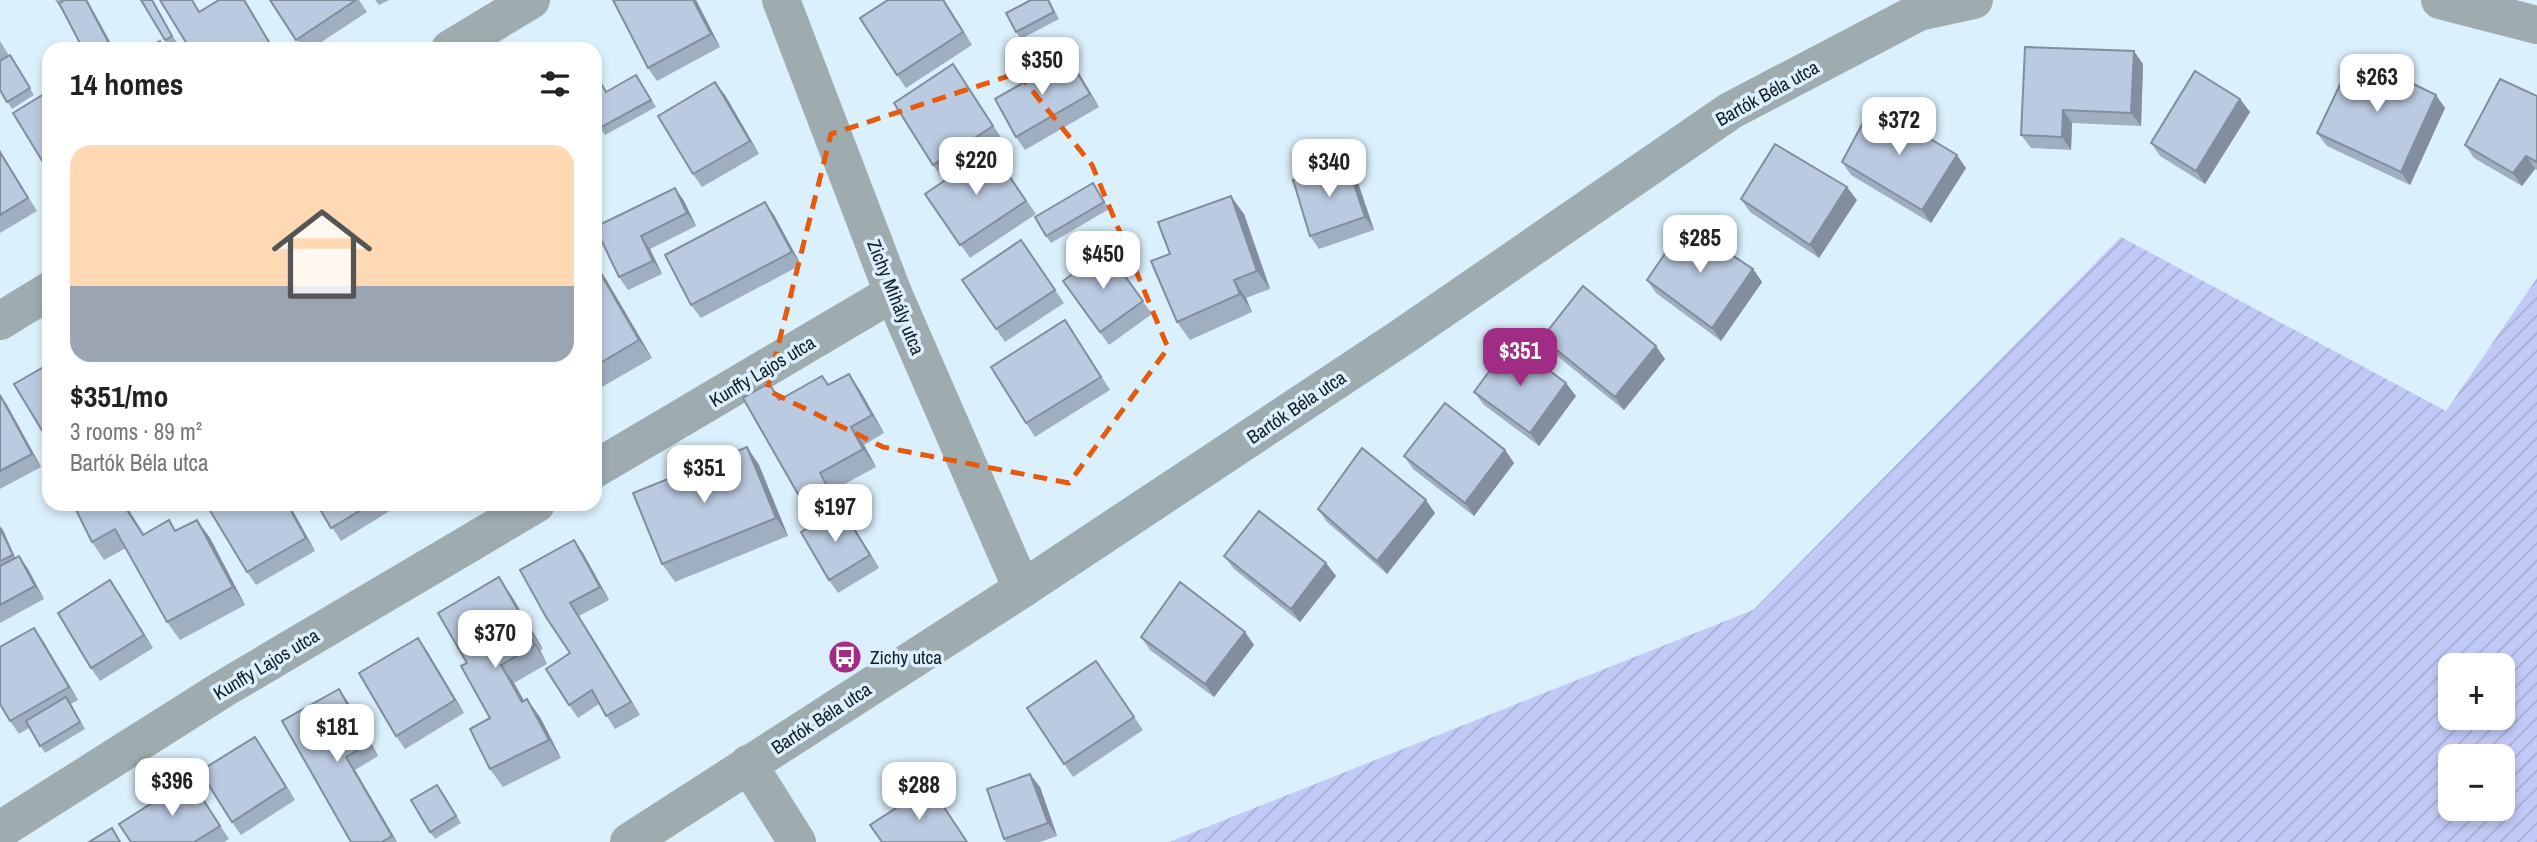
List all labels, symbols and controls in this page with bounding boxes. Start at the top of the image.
pin: $350 [1001,38,1083,97]
text: $350 [1021,44,1063,75]
street label: Bartók Béla utca [1711,54,1824,132]
pin: $263 [2336,54,2418,114]
text: $263 [2356,61,2398,92]
text: 14 homes [70,64,184,104]
icon: filters [536,65,574,103]
pin: $372 [1858,97,1940,157]
text: $372 [1878,104,1920,135]
pin: $220 [935,138,1017,197]
pin: $340 [1288,140,1370,199]
text: $220 [955,144,997,175]
text: $340 [1308,146,1350,177]
icon: home [259,191,385,317]
pin: $285 [1659,216,1741,275]
text: $285 [1679,222,1721,253]
pin: $450 [1062,232,1144,291]
street label: Zichy Mihály utca [861,236,931,359]
text: $450 [1082,238,1124,269]
pin: $351 [1479,328,1561,388]
street label: Kunffy Lajos utca [704,329,820,413]
text: $351 [1499,335,1541,366]
street label: Bartók Béla utca [1241,364,1351,450]
text: $351/mo [70,376,168,416]
text: 3 rooms · 89 m² [70,416,202,447]
pin: $351 [663,446,745,505]
text: Bartók Béla utca [70,447,208,478]
text: $351 [683,452,725,483]
pin: $197 [794,484,876,544]
text: $197 [814,491,856,522]
pin: $370 [454,610,536,670]
text: $370 [474,617,516,648]
street label: Kunffy Lajos utca [208,622,324,706]
bus stop icon: Zichy utca [826,638,864,676]
place label: Zichy utca [870,644,942,670]
map controls [2438,653,2515,821]
button: + [2438,653,2515,730]
street label: Bartók Béla utca [766,676,876,760]
pin: $181 [296,704,378,764]
text: $181 [316,711,358,742]
button: − [2438,744,2515,821]
pin: $396 [131,758,213,818]
pin: $288 [878,762,960,822]
text: $396 [151,765,193,796]
text: $288 [898,769,940,800]

